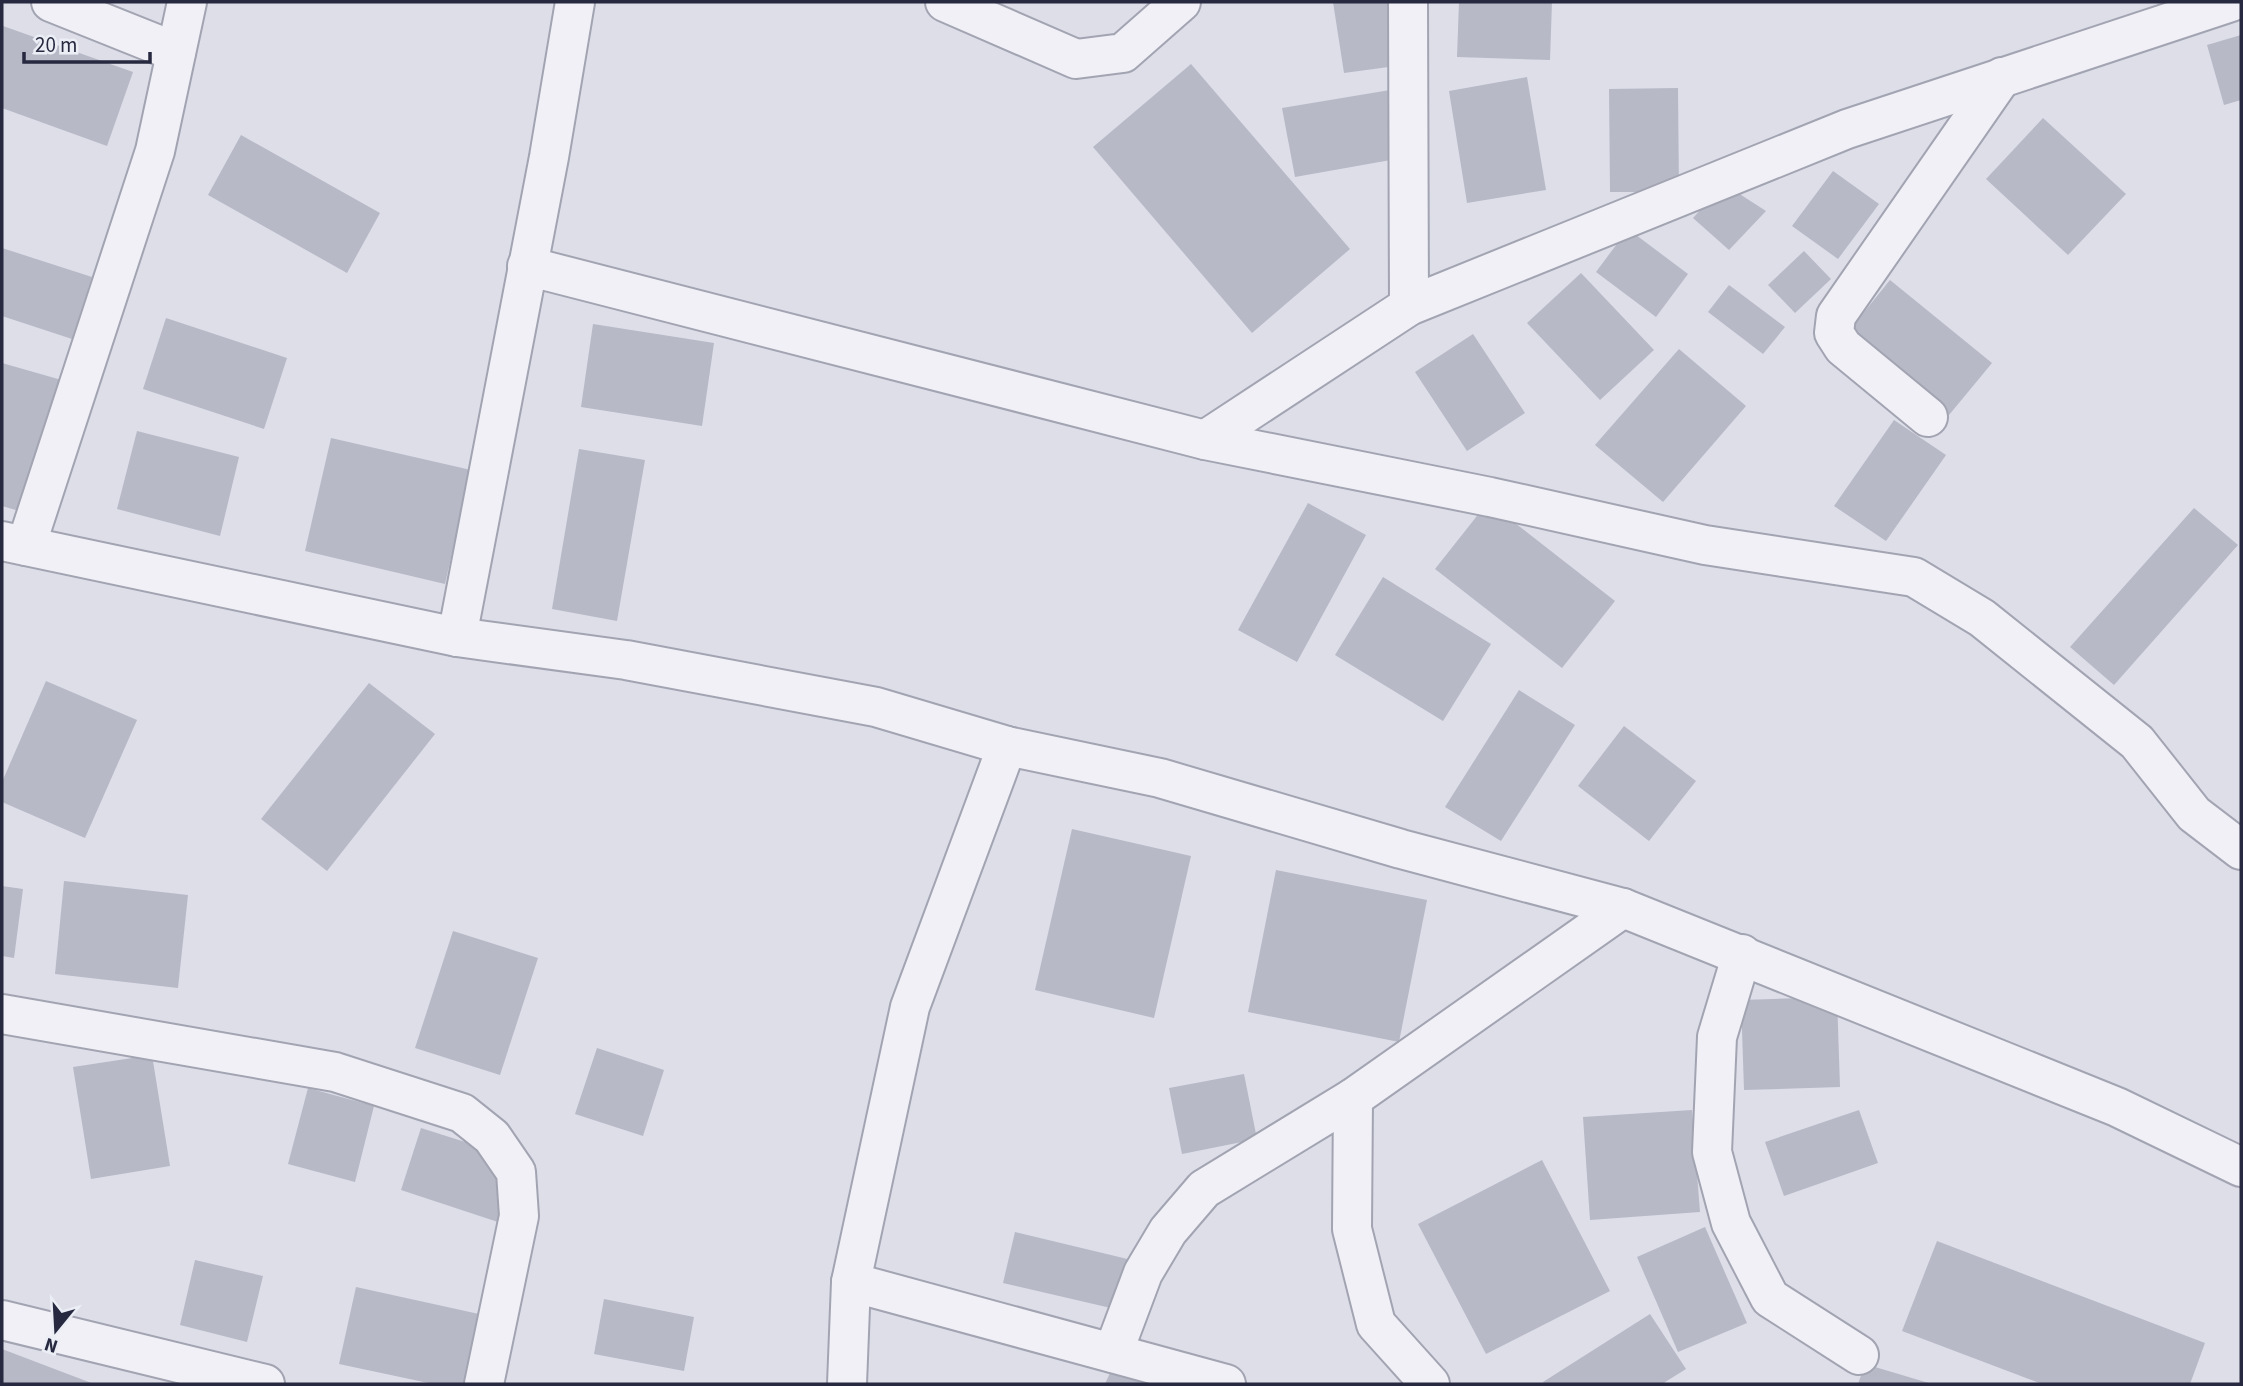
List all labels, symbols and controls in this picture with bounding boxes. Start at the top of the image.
scale bar [24,21,150,65]
text: 20 m [35,30,77,60]
north arrow [21,1295,91,1365]
text: N [41,1330,61,1360]

